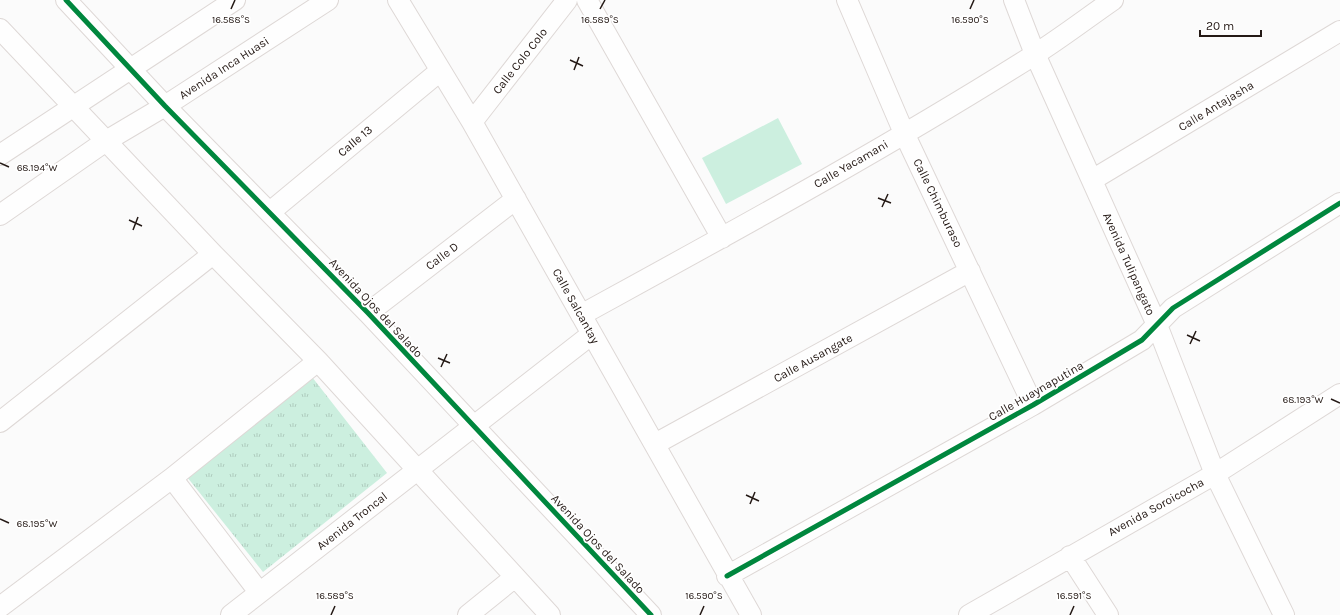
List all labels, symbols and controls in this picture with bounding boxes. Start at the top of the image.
scale bar [1200,12,1261,38]
text: 16.588°S [212,14,250,26]
text: 16.589°S [581,14,619,26]
text: 16.590°S [951,14,989,26]
text: 20 m [1206,19,1234,33]
street label: Calle Colo Colo [490,25,550,97]
street label: Avenida Inca Huasi [176,34,272,102]
street label: Calle Antajasha [1176,78,1256,134]
street label: Calle 13 [335,123,375,159]
street label: Calle Yacamani [811,137,891,191]
street label: Calle Chimburaso [910,156,966,250]
text: 68.194°W [17,162,57,174]
street label: Avenida Tulipangato [1100,210,1158,318]
street label: Calle D [423,239,461,273]
street label: Avenida Ojos del Salado [326,256,426,360]
street label: Calle Salcantay [550,266,603,346]
street label: Calle Ausangate [771,331,855,385]
street label: Calle Huaynaputina [986,358,1086,424]
text: 68.193°W [1282,394,1324,406]
street label: Avenida Soroicocha [1106,475,1206,539]
street label: Avenida Troncal [314,489,390,553]
street label: Avenida Ojos del Salado [548,492,648,596]
text: 68.195°W [17,518,57,530]
text: 16.589°S [316,590,354,602]
text: 16.590°S [685,590,723,602]
text: 16.591°S [1056,590,1092,602]

